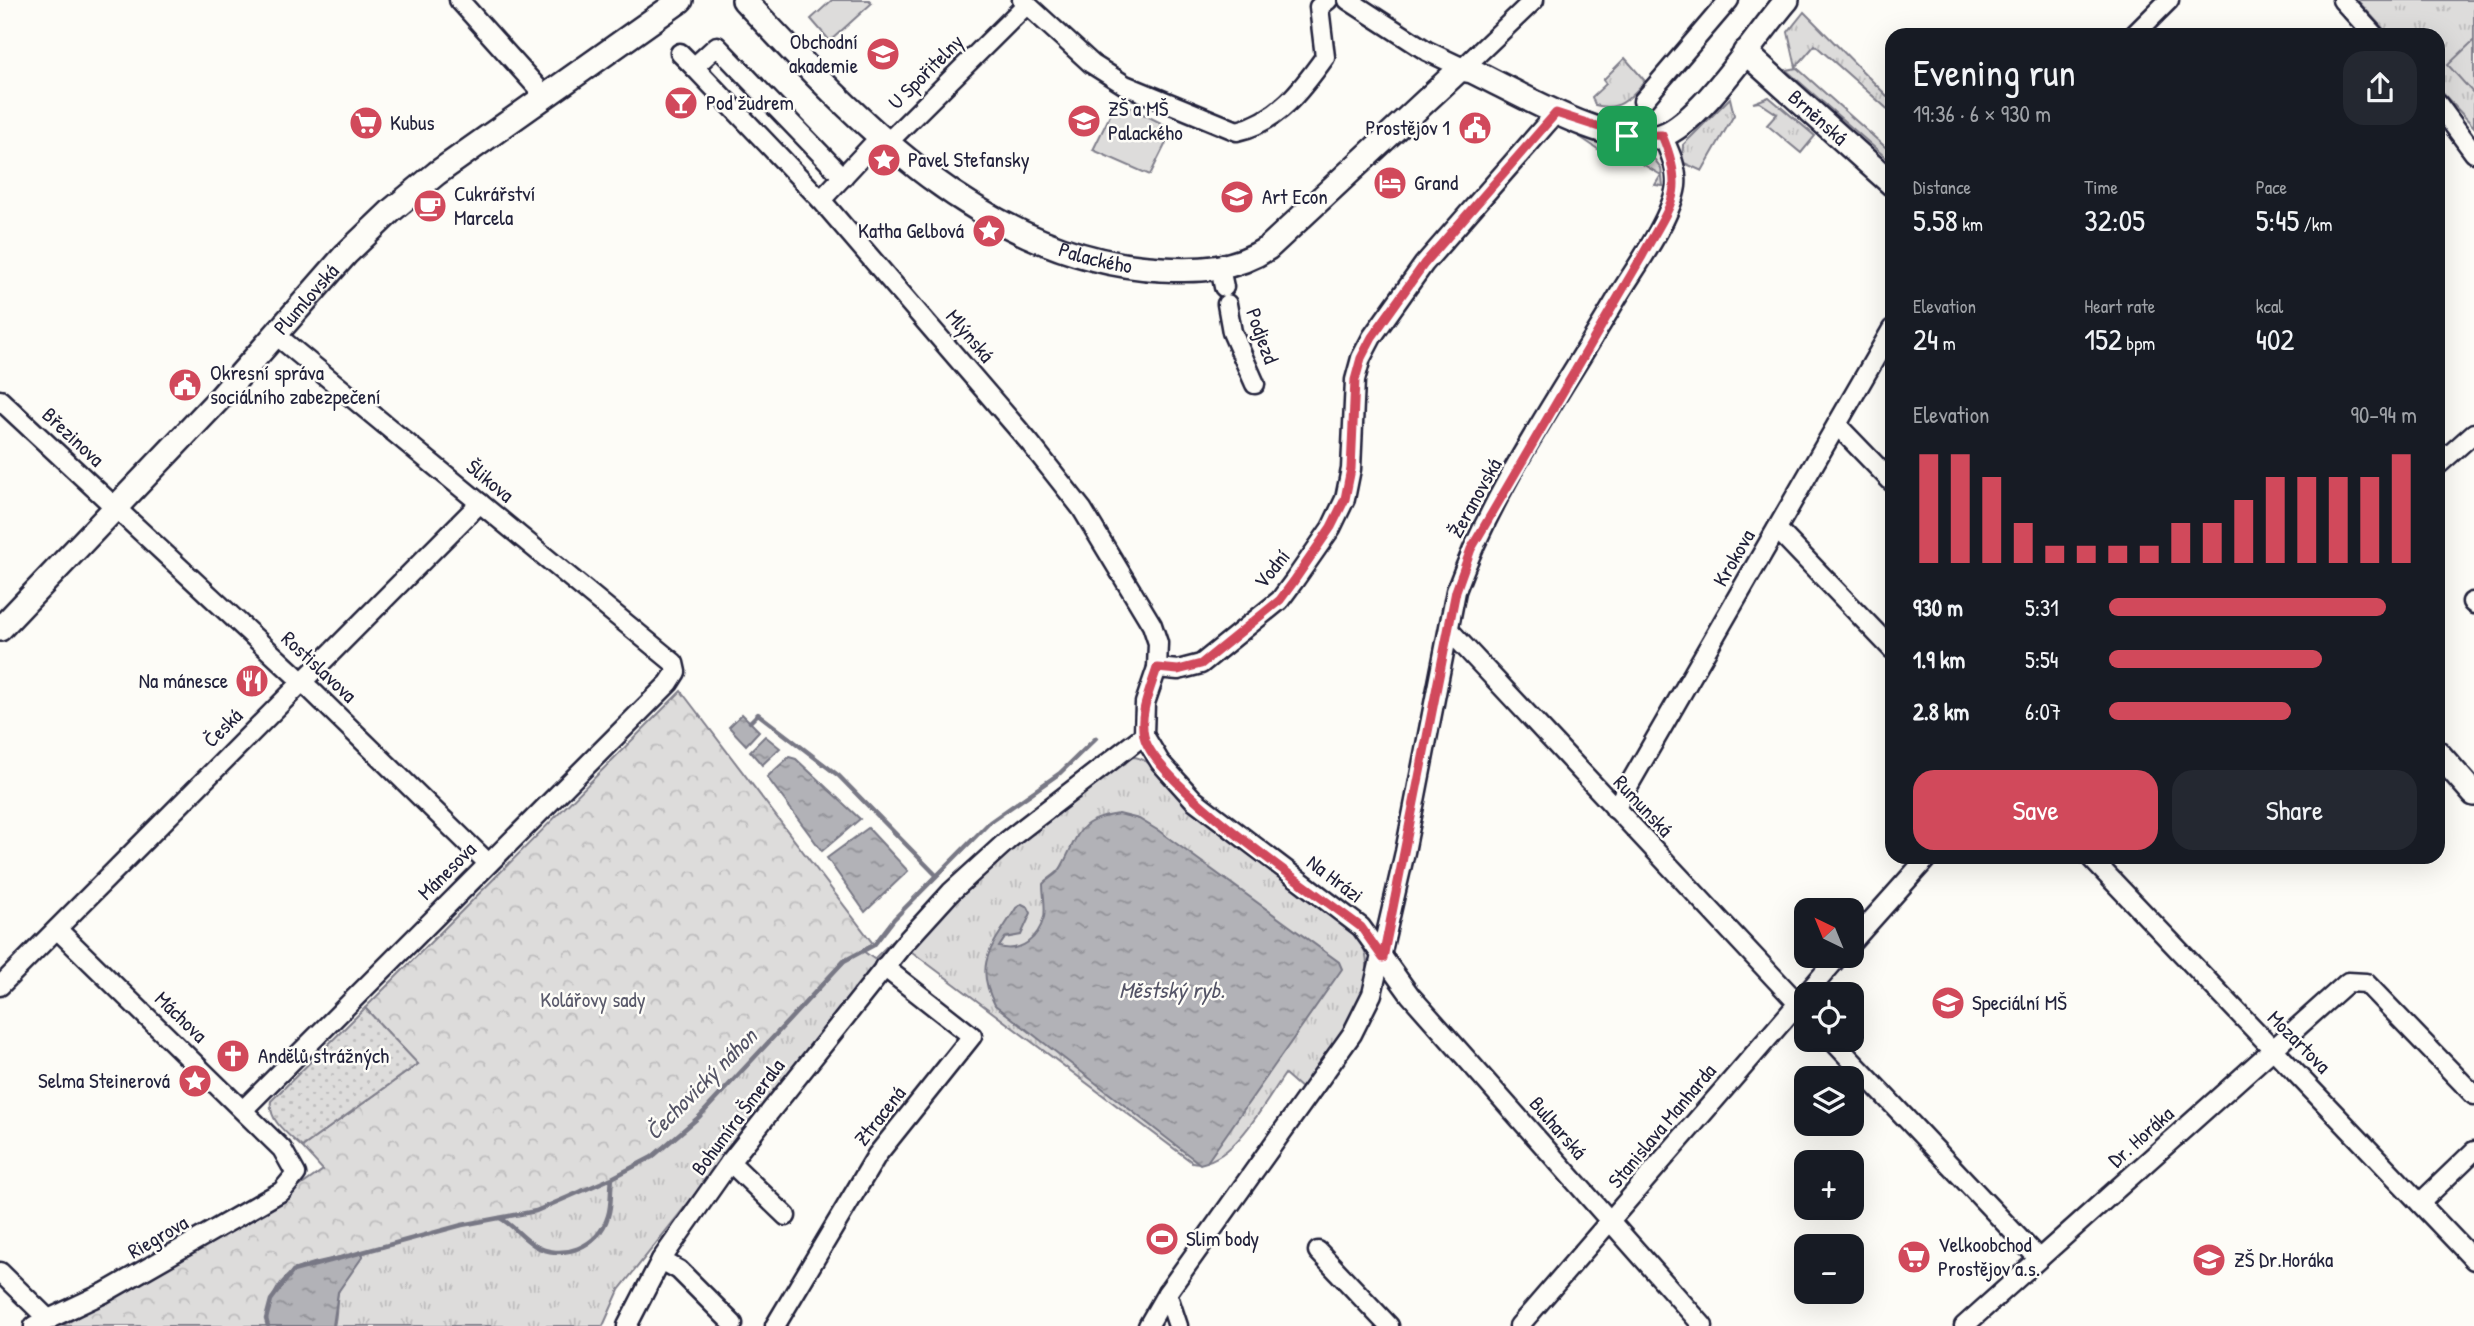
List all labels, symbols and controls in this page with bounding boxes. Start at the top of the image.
place label: Obchodní akademie [789,27,858,80]
street label: U Spořitelny [882,27,970,116]
school or university icon: Obchodní akademie [864,35,902,73]
text: Evening run [1913,46,2076,98]
button: share [2343,51,2417,125]
street label: Brněnská [1782,83,1854,152]
bar icon: Pod žudrem [662,84,700,122]
place label: Pod žudrem [706,88,794,117]
place label: ZŠ a MŠ Palackého [1108,94,1183,147]
text: 19:36 · 6 × 930 m [1913,98,2051,129]
school or university icon: ZŠ a MŠ Palackého [1065,102,1103,140]
supermarket icon: Kubus [347,104,385,142]
pin [1597,106,1657,166]
place label: Kubus [390,108,435,137]
public building icon: Prostějov 1 [1456,109,1494,147]
place label: Prostějov 1 [1365,113,1450,142]
icon: arrive [1608,117,1646,155]
place icon: Pavel Stefansky [865,141,903,179]
place label: Pavel Stefansky [908,145,1030,174]
hotel icon: Grand [1371,164,1409,202]
place label: Grand [1414,168,1458,197]
text: Distance [1913,174,1971,200]
text: Time [2084,174,2118,200]
text: Pace [2256,174,2287,200]
school or university icon: Art Econ [1218,178,1256,216]
place label: Cukrářství Marcela [454,179,535,232]
place label: Art Econ [1262,182,1328,211]
cafe icon: Cukrářství Marcela [411,187,449,225]
text: 5.58 [1913,200,1958,240]
text: 32:05 [2084,200,2145,240]
text: 5:45 [2256,200,2299,240]
text: km [1958,211,1983,237]
text: /km [2299,211,2332,237]
place icon: Katha Gelbová [970,212,1008,250]
place label: Katha Gelbová [858,216,964,245]
street label: Palackého [1055,234,1134,280]
street label: Plumlovská [267,257,345,341]
text: Elevation [1913,293,1976,319]
text: Heart rate [2084,293,2155,319]
text: kcal [2256,293,2283,319]
street label: Mlýnská [940,303,1001,369]
street label: Podjezd [1239,304,1286,368]
text: 24 [1913,319,1938,359]
text: 152 [2084,319,2122,359]
text: 402 [2256,319,2294,359]
text: m [1938,330,1956,356]
text: bpm [2122,330,2155,356]
place label: Okresní správa sociálního zabezpečení [210,358,381,411]
public building icon: Okresní správa sociálního zabezpečení [166,366,204,404]
text: Elevation [1913,399,1989,430]
text: 90–94 m [2351,399,2417,430]
street label: Březinova [36,400,111,473]
street label: Šlikova [460,452,520,509]
street label: Žeranovská [1441,453,1508,543]
street label: Krokova [1706,524,1761,592]
street label: Vodní [1247,543,1296,594]
text: 930 m [1913,592,1963,623]
text: 5:31 [2025,592,2059,623]
street label: Rostislavova [275,624,363,709]
text: 1.9 km [1913,644,1965,675]
text: 5:54 [2025,644,2058,675]
restaurant icon: Na mánesce [233,662,271,700]
place label: Na mánesce [139,666,228,695]
text: 2.8 km [1913,696,1969,727]
text: 6:07 [2025,696,2061,727]
street label: Česká [197,702,249,754]
street label: Rumunská [1607,768,1680,843]
button: Save [1913,770,2158,850]
button: Share [2172,770,2417,850]
street label: Mánesova [411,835,482,906]
street label: Na Hrázi [1301,848,1370,909]
north arrow [1794,898,1864,968]
map controls [1794,898,1864,1304]
water label: Městský ryb. [1119,974,1225,1006]
button: locate [1794,982,1864,1052]
street label: Máchova [149,984,214,1049]
school or university icon: Speciální MŠ [1929,984,1967,1022]
park label: Kolářovy sady [540,985,646,1014]
place label: Speciální MŠ [1972,988,2067,1017]
street label: Mozartova [2261,1004,2337,1080]
water label: Čechovický náhon [638,1020,765,1147]
church icon: Andělů strážných [214,1037,252,1075]
place label: Andělů strážných [258,1041,389,1070]
street label: Bohumíra Šmerala [684,1053,791,1181]
street label: Stanislava Manharda [1601,1057,1722,1194]
place icon: Selma Steinerová [176,1062,214,1100]
place label: Selma Steinerová [38,1066,170,1095]
button: layers [1794,1066,1864,1136]
street label: Ztracená [847,1080,912,1152]
street label: Bulharská [1523,1090,1594,1165]
street label: Dr. Horáka [2102,1099,2180,1174]
button: + [1794,1150,1864,1220]
street label: Riegrova [122,1208,193,1265]
sports icon: Slim body [1143,1220,1181,1258]
place label: Slim body [1186,1224,1259,1253]
place label: Velkoobchod Prostějov a.s. [1938,1230,2040,1283]
button: − [1794,1234,1864,1304]
supermarket icon: Velkoobchod Prostějov a.s. [1895,1238,1933,1276]
school or university icon: ZŠ Dr.Horáka [2190,1241,2228,1279]
place label: ZŠ Dr.Horáka [2234,1245,2333,1274]

